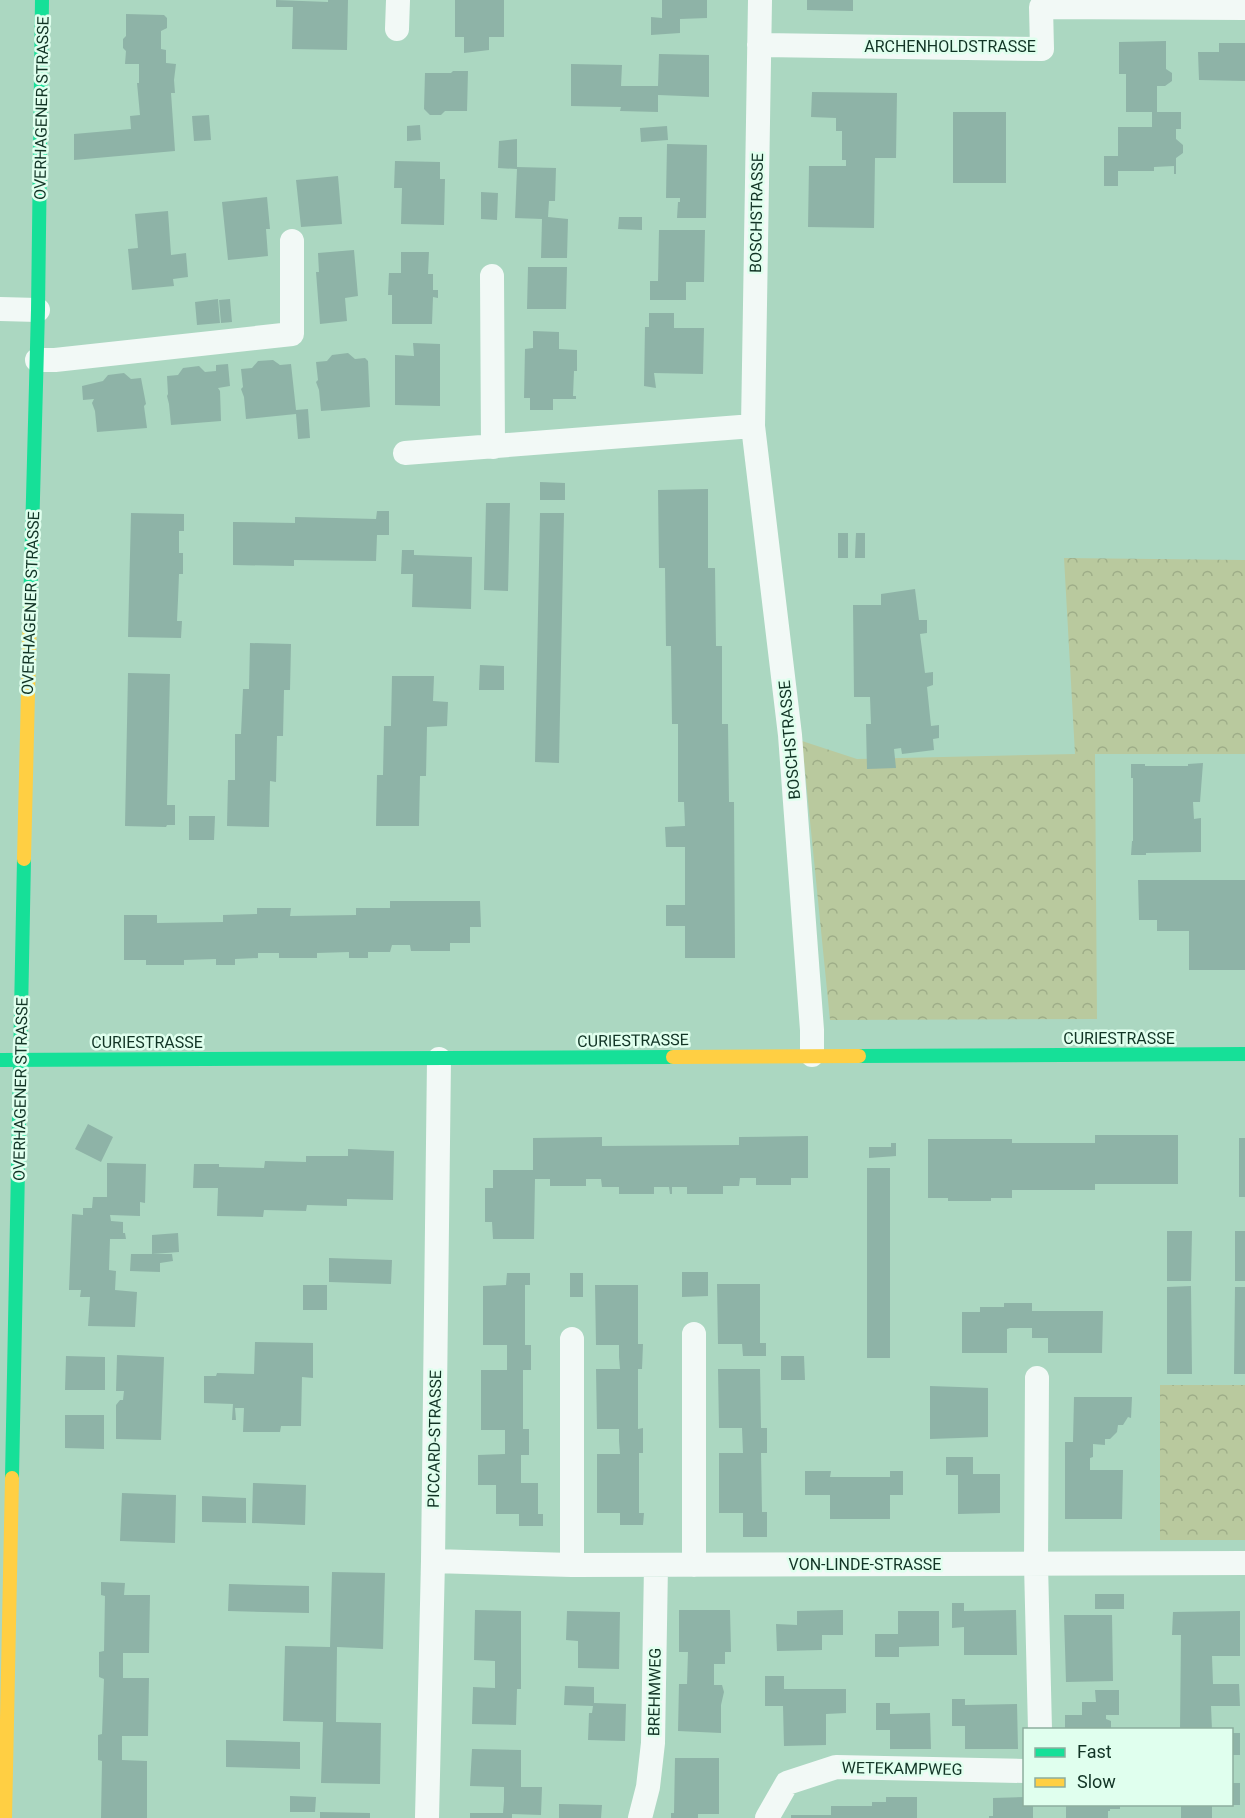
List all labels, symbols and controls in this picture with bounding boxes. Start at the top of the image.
street label: OVERHAGENER STRASSE [30,16,53,200]
street label: ARCHENHOLDSTRASSE [864,37,1036,56]
street label: BOSCHSTRASSE [746,153,767,273]
street label: OVERHAGENER STRASSE [18,511,43,695]
street label: BOSCHSTRASSE [775,679,804,800]
street label: OVERHAGENER STRASSE [9,997,32,1181]
street label: CURIESTRASSE [1063,1029,1175,1048]
street label: CURIESTRASSE [577,1030,689,1051]
street label: CURIESTRASSE [91,1033,203,1052]
street label: PICCARD-STRASSE [424,1370,445,1508]
street label: VON-LINDE-STRASSE [789,1555,941,1574]
street label: BREHMWEG [644,1648,665,1736]
legend [1023,1728,1233,1806]
text: Fast [1077,1741,1112,1762]
street label: WETEKAMPWEG [841,1758,963,1779]
text: Slow [1077,1771,1116,1792]

